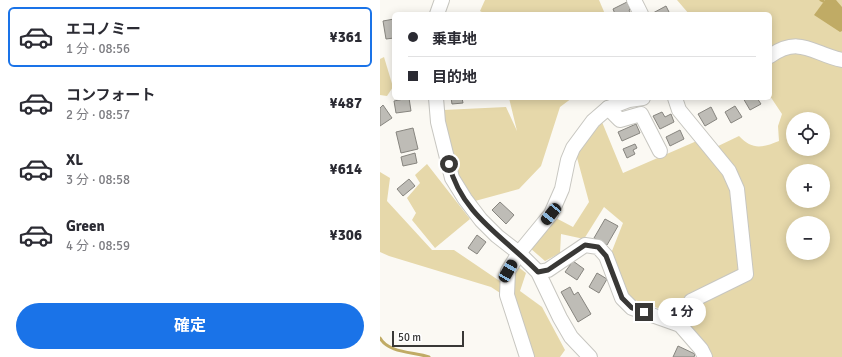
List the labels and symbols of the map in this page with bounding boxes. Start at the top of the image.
route start [440,155,458,173]
car [539,201,563,227]
car [497,258,519,284]
callout: 1 分 [658,298,706,326]
route end [635,303,653,321]
scale bar [392,329,464,348]

